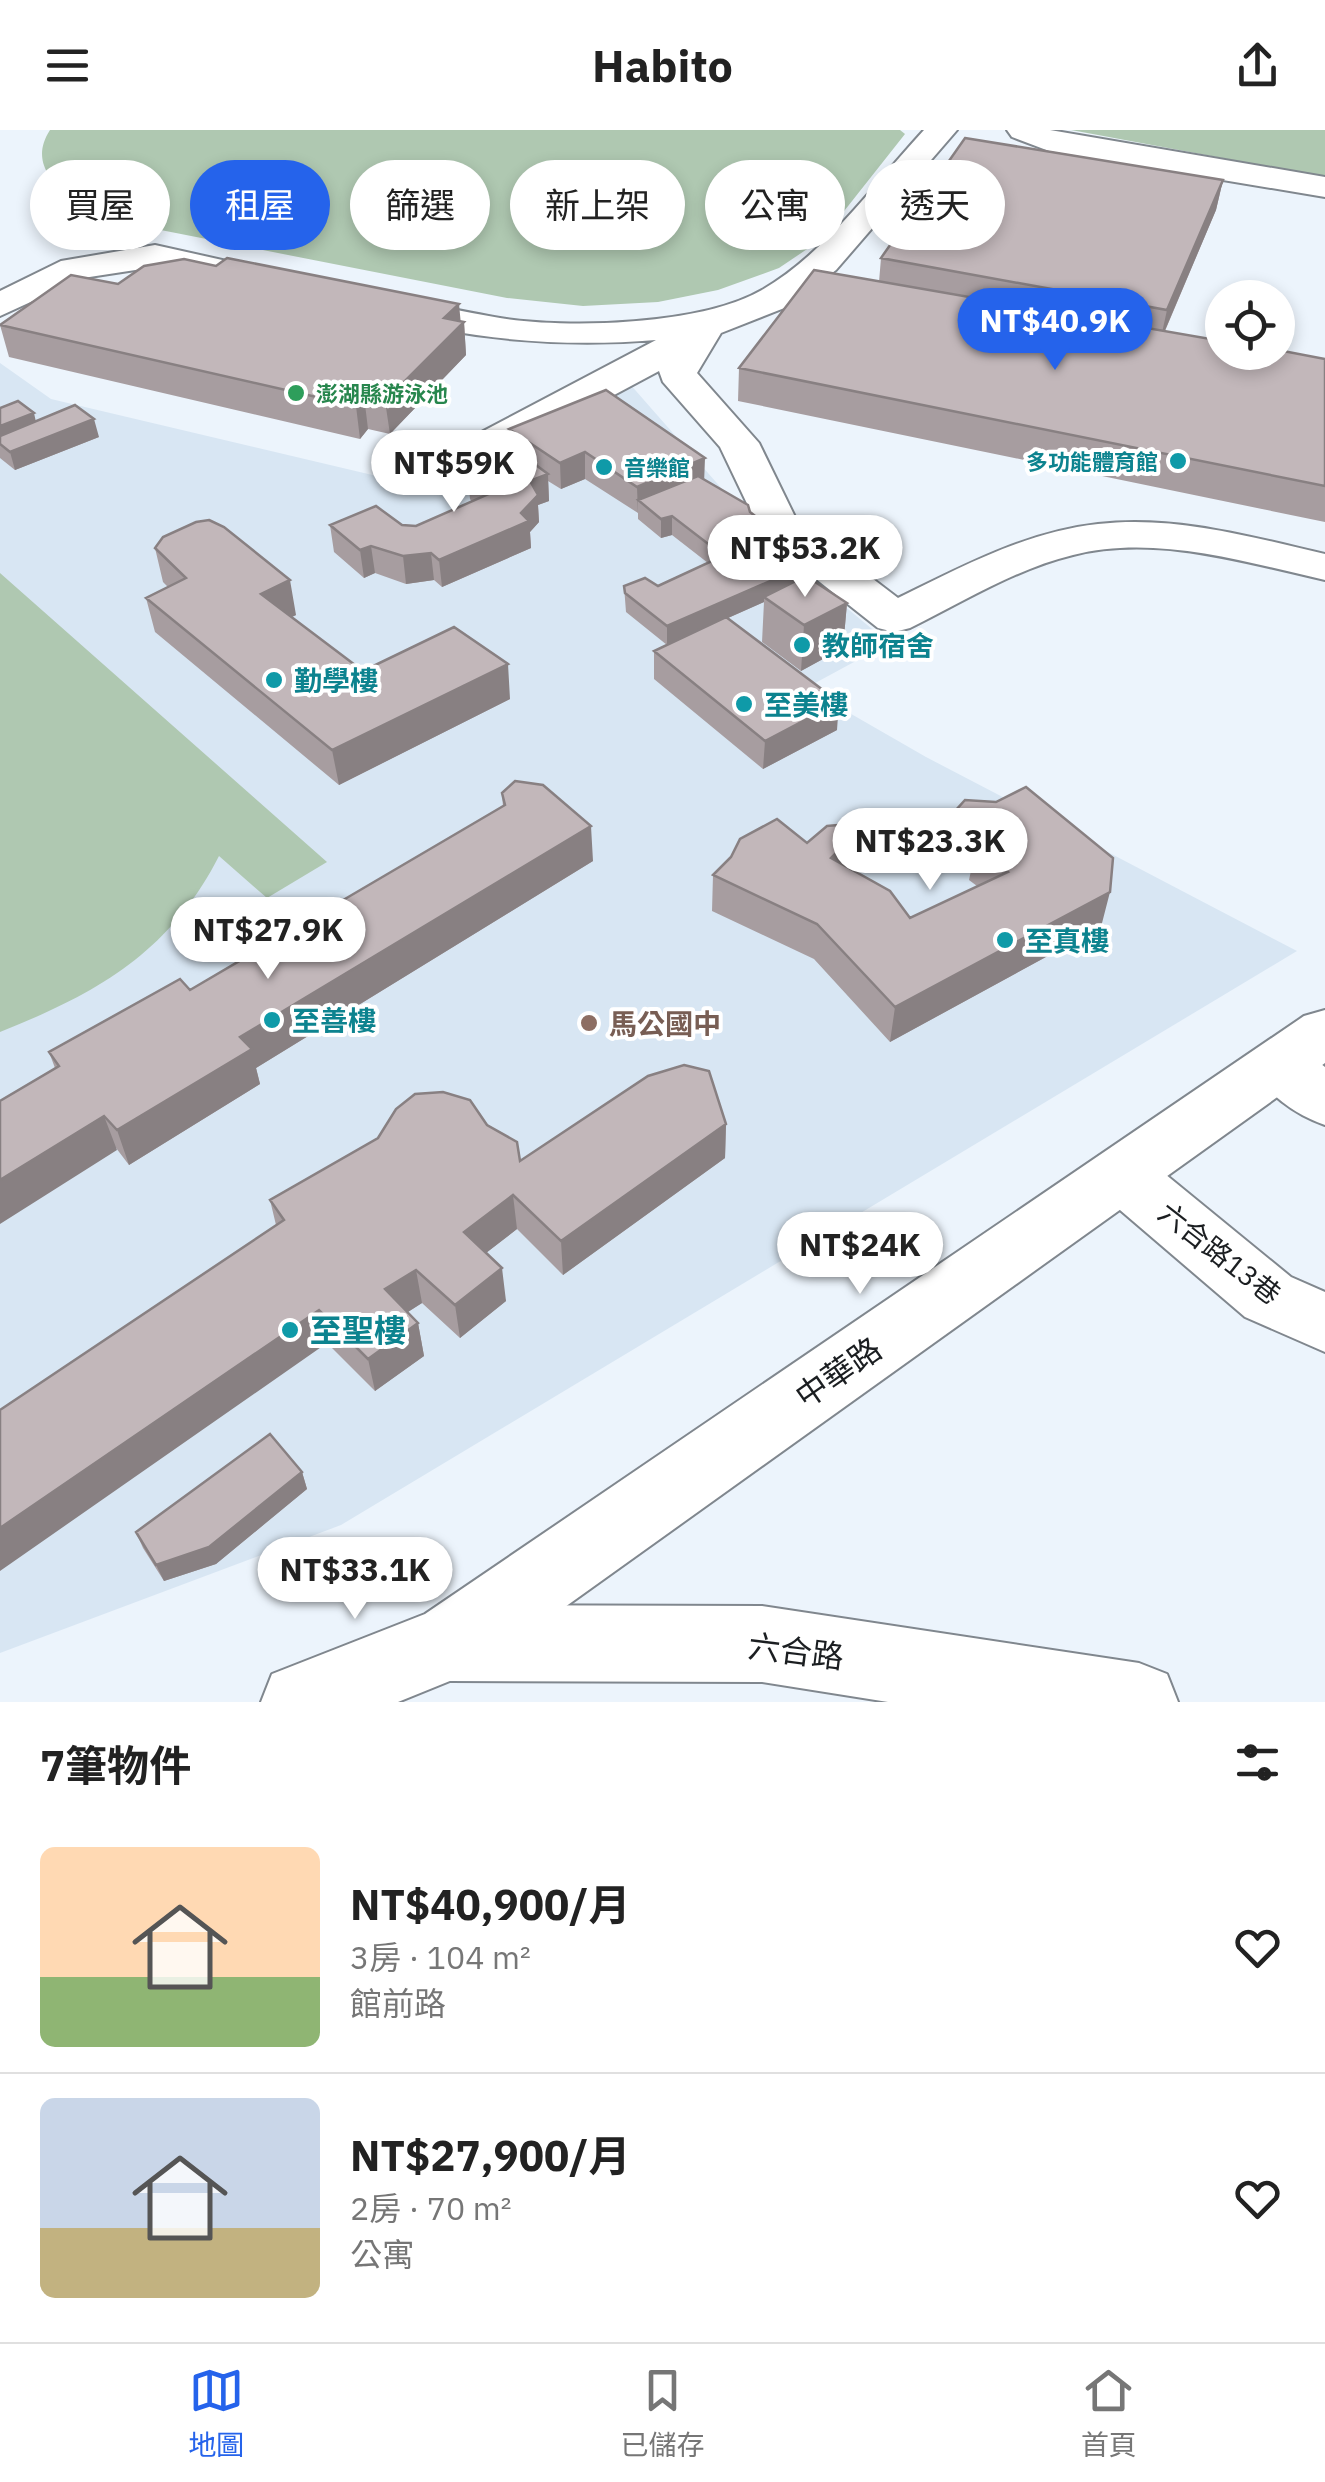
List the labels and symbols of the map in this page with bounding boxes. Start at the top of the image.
pin: NT$40.9K [952,288,1158,373]
place label: 澎湖縣游泳池 [316,379,448,408]
marker: 澎湖縣游泳池 [285,382,307,404]
pin: NT$59K [373,430,535,515]
place label: 多功能體育館 [1026,447,1158,476]
marker: 多功能體育館 [1167,450,1189,472]
place label: 音樂館 [624,453,690,482]
marker: 音樂館 [593,456,615,478]
pin: NT$53.2K [702,515,908,600]
place label: 教師宿舍 [822,627,934,664]
marker: 教師宿舍 [791,634,813,656]
place label: 勤學樓 [294,662,378,699]
marker: 勤學樓 [263,669,285,691]
place label: 至美樓 [764,686,848,723]
marker: 至美樓 [733,693,755,715]
pin: NT$23.3K [827,808,1033,893]
pin: NT$27.9K [165,897,371,982]
place label: 至真樓 [1025,922,1109,959]
marker: 至真樓 [994,929,1016,951]
place label: 至善樓 [292,1002,376,1039]
place label: 馬公國中 [609,1005,721,1042]
marker: 至善樓 [261,1009,283,1031]
marker: 馬公國中 [578,1012,600,1034]
street label: 六合路13巷 [1151,1194,1289,1312]
pin: NT$24K [779,1212,941,1297]
place label: 至聖樓 [310,1309,406,1351]
marker: 至聖樓 [279,1319,301,1341]
street label: 中華路 [787,1327,889,1417]
pin: NT$33.1K [252,1537,458,1622]
street label: 六合路 [746,1624,846,1678]

